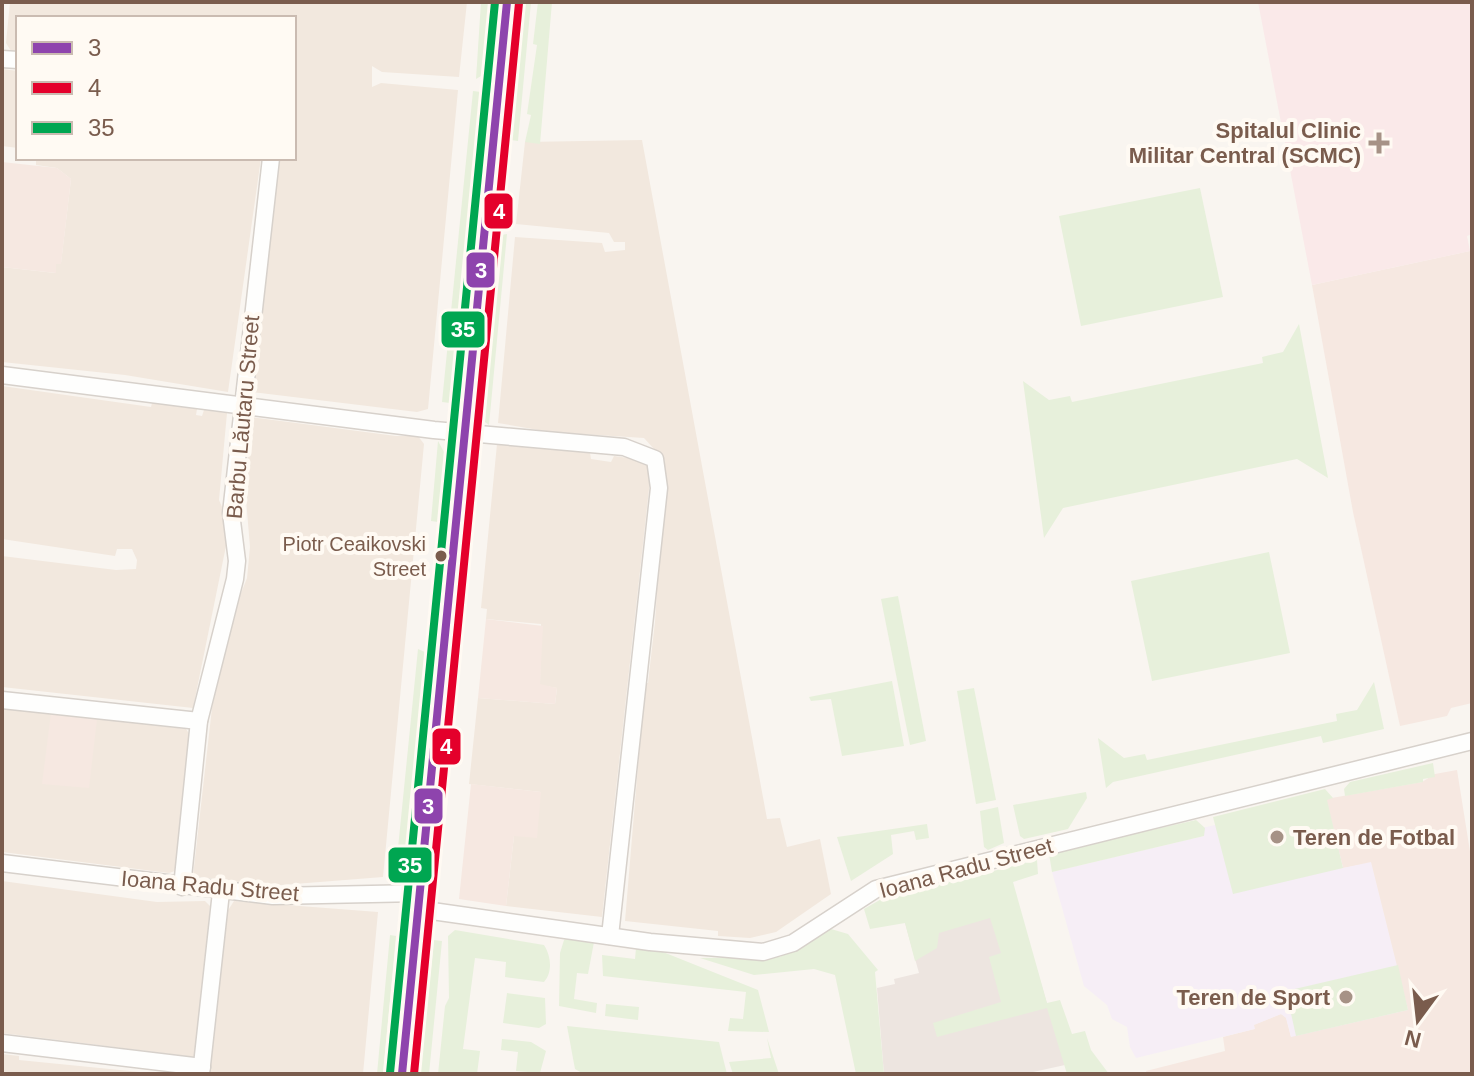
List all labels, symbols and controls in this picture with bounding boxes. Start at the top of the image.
legend [16,16,296,160]
text: 3 [88,34,101,61]
text: 4 [88,74,101,101]
text: 35 [88,114,115,141]
place label: Spitalul Clinic Militar Central (SCMC) [1129,118,1361,168]
marker: Spitalul Clinic Militar Central (SCMC) [1368,132,1390,154]
line badge: 4 [483,192,514,230]
text: 4 [493,199,506,224]
line badge: 3 [465,251,496,289]
text: 3 [475,258,487,283]
line badge: 35 [440,310,486,349]
street label: Barbu Lăutaru Street [222,314,264,520]
text: 35 [451,317,475,342]
place label: Piotr Ceaikovski Street [283,533,426,580]
marker: Piotr Ceaikovski Street [433,548,449,564]
line badge: 4 [431,727,462,766]
text: 4 [440,734,453,759]
line badge: 3 [413,787,444,825]
text: 3 [422,794,434,819]
place label: Teren de Fotbal [1293,825,1455,850]
marker: Teren de Fotbal [1268,828,1286,846]
street label: Ioana Radu Street [877,833,1055,903]
line badge: 35 [387,846,433,884]
text: 35 [398,853,422,878]
street label: Ioana Radu Street [120,866,300,906]
north arrow [1378,980,1458,1060]
place label: Teren de Sport [1176,985,1331,1010]
marker: Teren de Sport [1337,988,1355,1006]
text: N [1402,1025,1424,1053]

